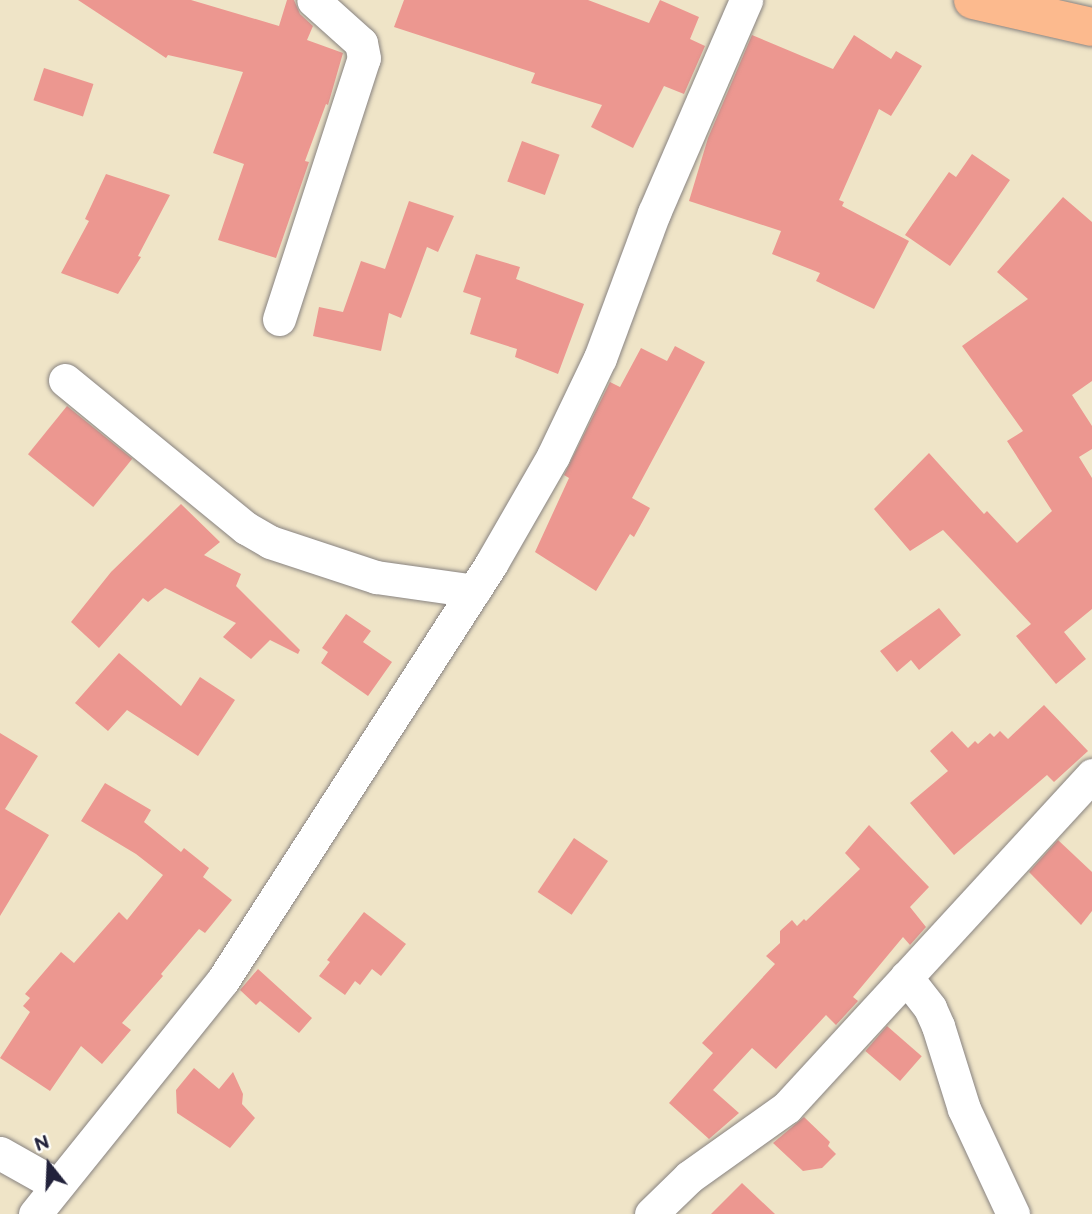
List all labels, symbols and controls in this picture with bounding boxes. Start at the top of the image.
north arrow [14,1130,84,1200]
text: N [32,1131,53,1158]

